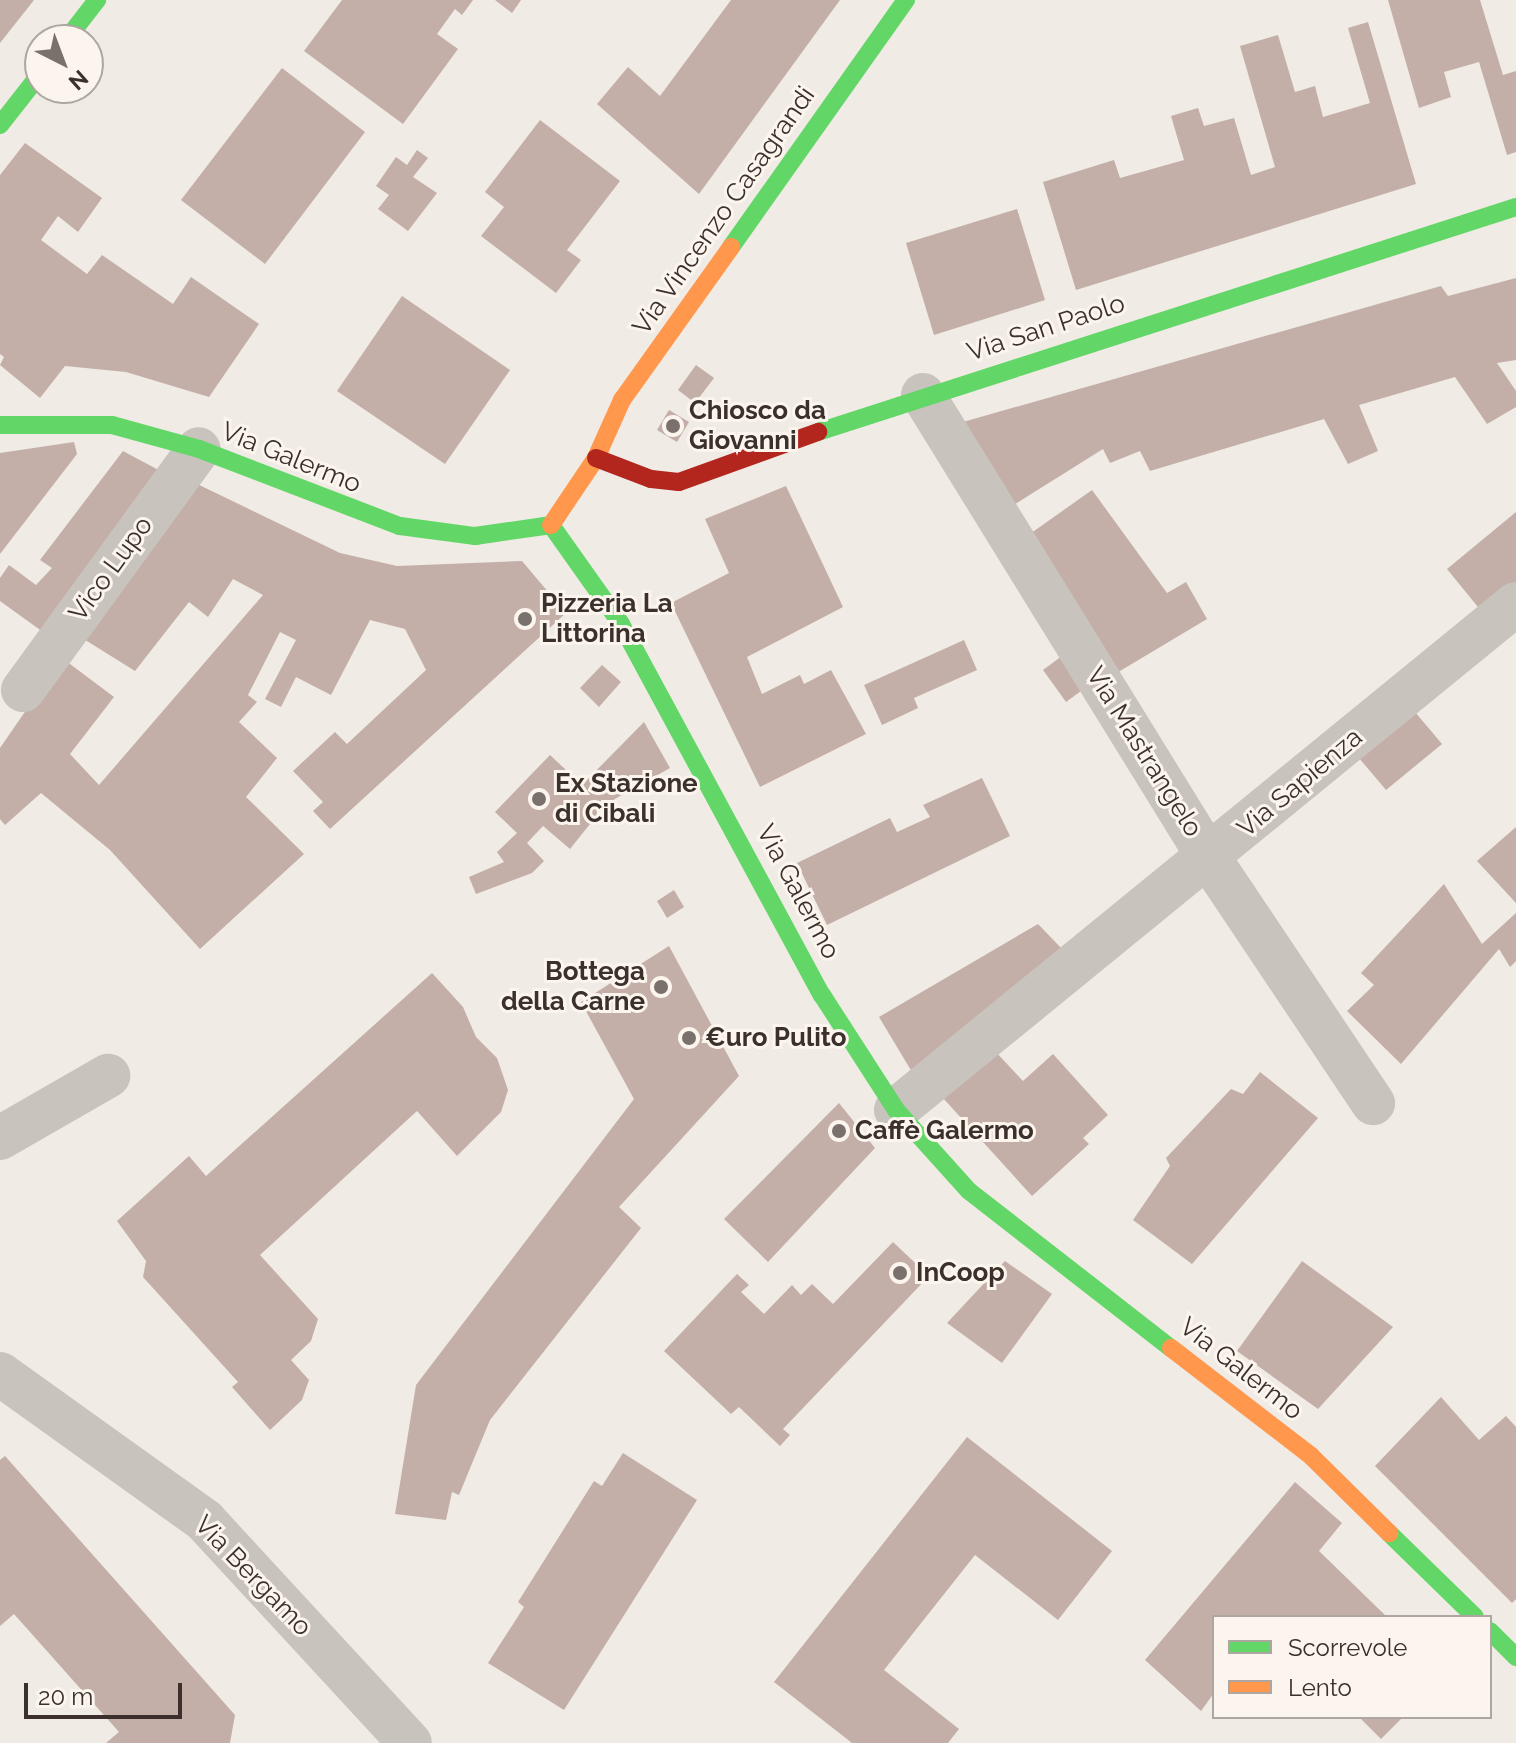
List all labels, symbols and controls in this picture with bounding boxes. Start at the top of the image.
north arrow [24,24,104,104]
text: N [64,65,94,96]
street label: Via Vincenzo Casagrandi [626,80,822,342]
street label: Via San Paolo [963,288,1129,368]
place label: Chiosco da Giovanni [689,395,826,456]
street label: Via Galermo [217,416,365,500]
marker: Chiosco da Giovanni [664,417,682,435]
street label: Vico Lupo [63,511,159,627]
place label: Pizzeria La Littorina [541,588,673,650]
marker: Pizzeria La Littorina [516,610,534,628]
street label: Via Mastrangelo [1079,661,1209,843]
street label: Via Sapienza [1231,722,1369,844]
place label: Ex Stazione di Cibali [555,768,698,830]
marker: Ex Stazione di Cibali [530,790,548,808]
street label: Via Galermo [750,819,846,965]
place label: Bottega della Carne [501,956,645,1018]
marker: Bottega della Carne [652,978,670,996]
place label: €uro Pulito [705,1022,846,1054]
marker: €uro Pulito [680,1029,698,1047]
place label: Caffè Galermo [855,1115,1034,1147]
marker: Caffè Galermo [830,1122,848,1140]
place label: InCoop [916,1257,1005,1289]
marker: InCoop [891,1264,909,1282]
street label: Via Galermo [1173,1311,1309,1427]
street label: Via Bergamo [188,1509,318,1643]
legend [1212,1615,1492,1719]
text: Scorrevole [1288,1633,1407,1662]
scale bar [28,1667,186,1717]
text: Lento [1288,1673,1352,1702]
text: 20 m [38,1682,93,1711]

